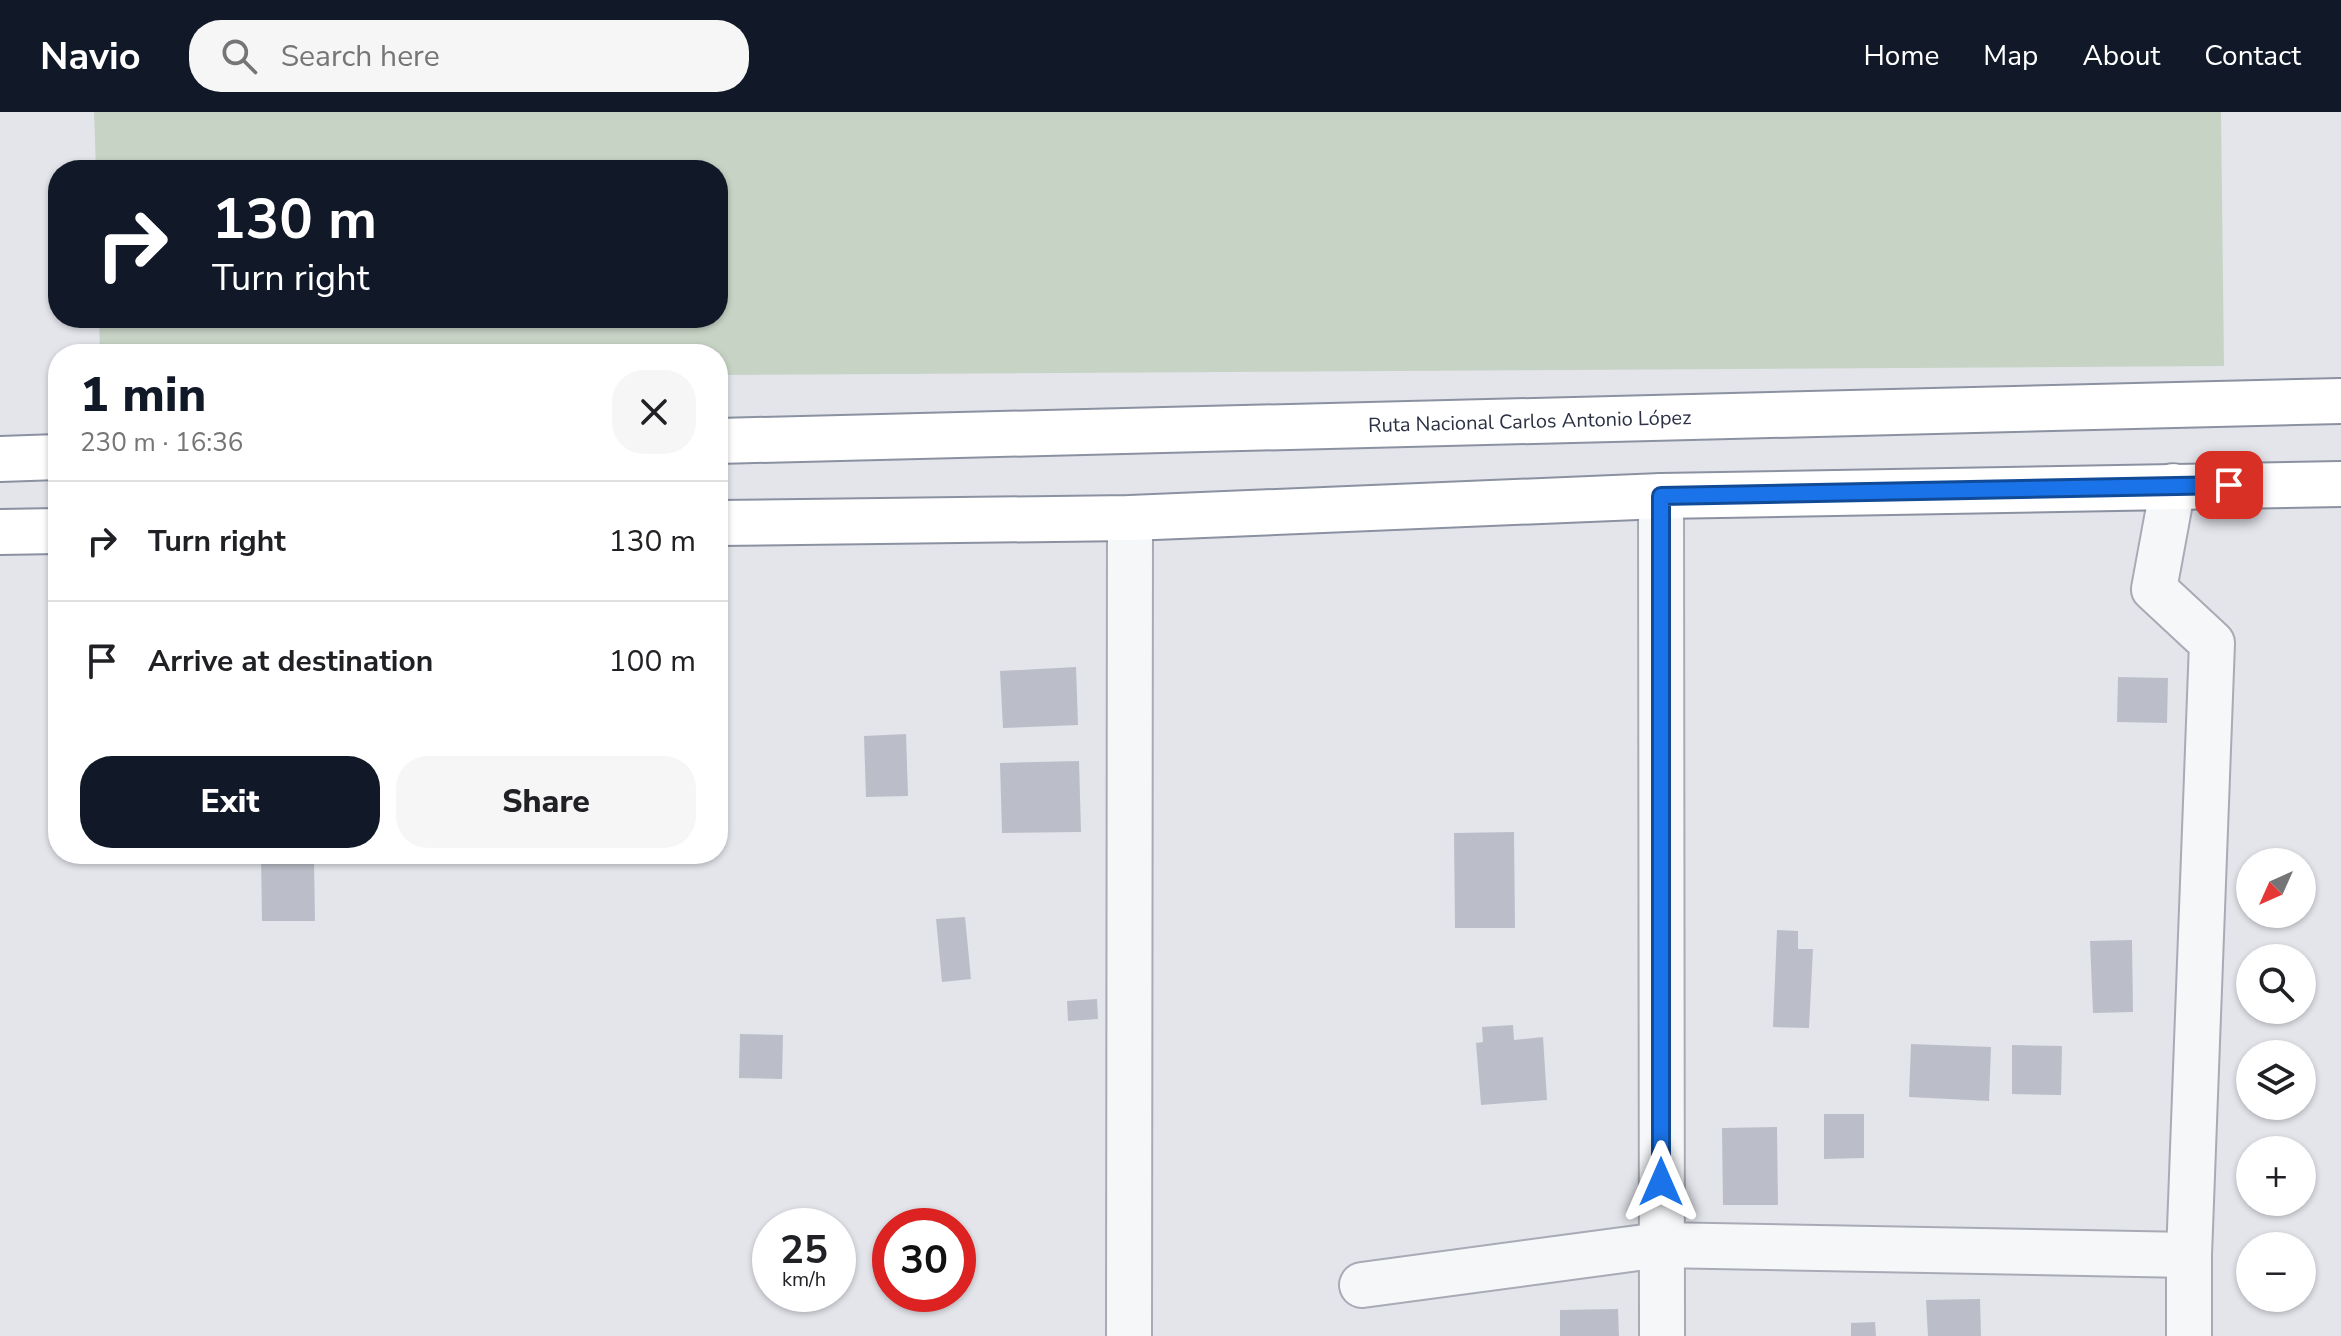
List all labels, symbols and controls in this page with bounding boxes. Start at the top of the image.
search box [189,20,749,92]
text: Navio [40,31,141,82]
icon: search [217,34,261,78]
text: Search here [281,36,440,77]
text: Home [1864,37,1939,75]
text: Map [1983,37,2038,75]
text: About [2082,37,2160,75]
text: Contact [2204,37,2301,75]
text: 130 m [212,181,377,258]
icon: right [80,192,184,296]
text: Turn right [212,254,369,303]
text: 1 min [80,362,206,428]
button: close [612,370,696,454]
street label: Ruta Nacional Carlos Antonio López [1368,404,1692,438]
text: 230 m · 16:36 [80,425,243,460]
pin [2195,451,2263,519]
icon: arrive [2207,463,2251,507]
icon: right [80,519,124,563]
text: Turn right [148,521,286,562]
text: 130 m [609,521,696,562]
icon: arrive [80,639,124,683]
text: Arrive at destination [148,641,433,682]
text: 100 m [609,641,696,682]
button: Exit [80,756,380,848]
button: Share [396,756,696,848]
north arrow [2236,848,2316,928]
map controls [2236,848,2316,1312]
button: search [2236,944,2316,1024]
button: layers [2236,1040,2316,1120]
button: + [2236,1136,2316,1216]
position arrow [1619,1140,1703,1224]
speed limit sign: 30 [872,1208,976,1312]
text: 25 [780,1223,828,1277]
button: − [2236,1232,2316,1312]
text: km/h [782,1266,826,1293]

